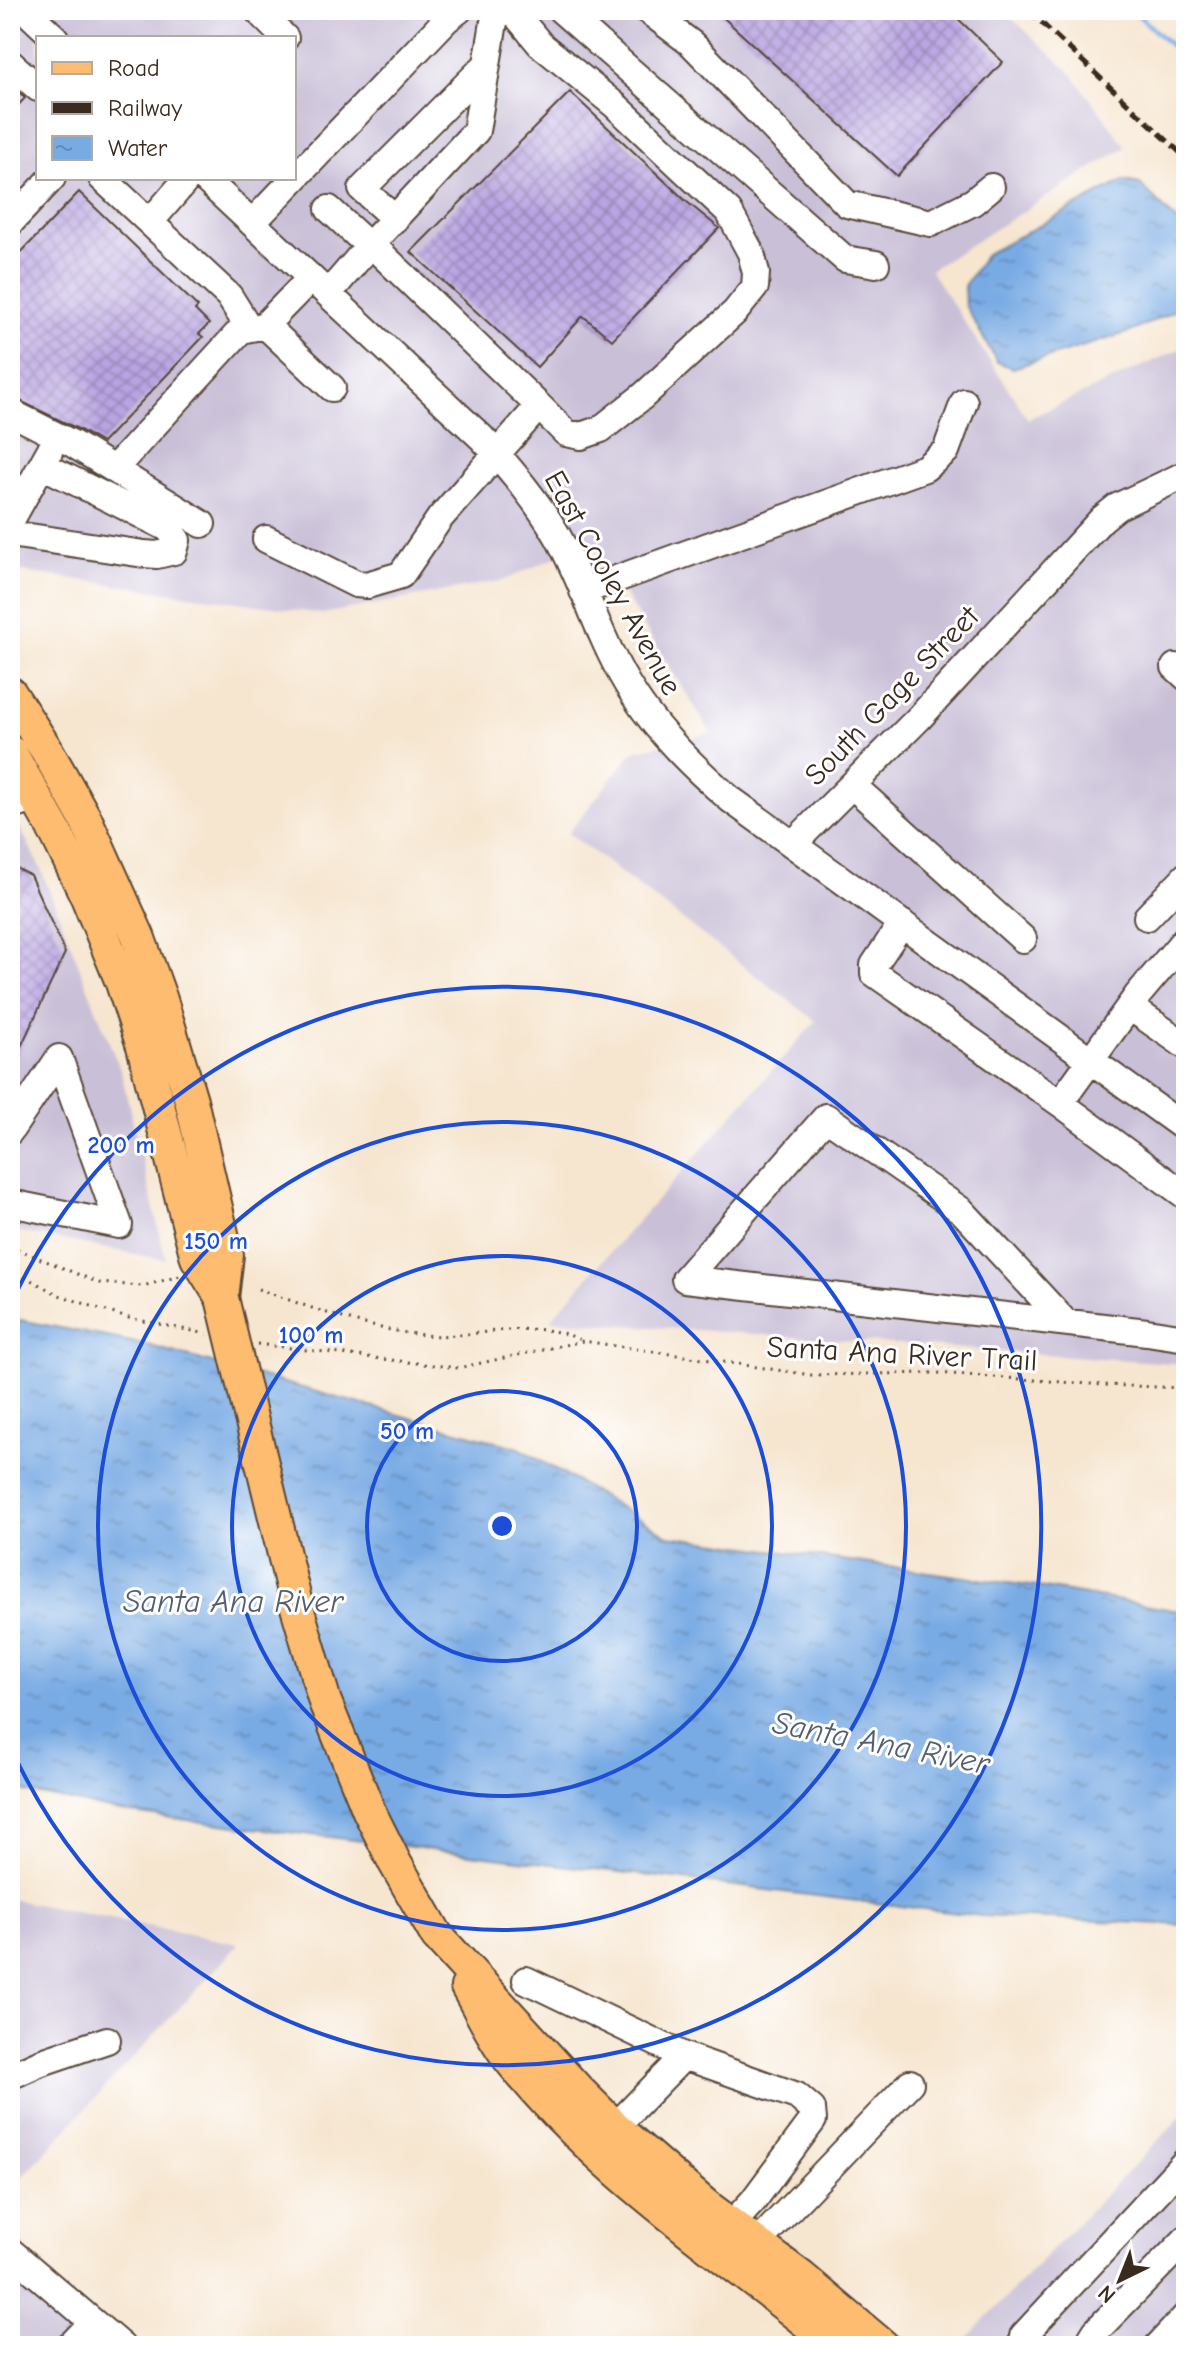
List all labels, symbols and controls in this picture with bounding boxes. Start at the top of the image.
legend [36,36,296,180]
text: Road [108,54,160,82]
text: Railway [108,94,182,122]
text: Water [108,134,168,162]
street label: East Cooley Avenue [537,465,689,701]
street label: South Gage Street [798,598,987,793]
text: 200 m [87,1131,155,1159]
text: 150 m [184,1227,248,1255]
text: 100 m [279,1321,343,1349]
street label: Santa Ana River Trail [766,1329,1038,1379]
text: 50 m [380,1417,434,1445]
centre of rings [488,1512,516,1540]
water label: Santa Ana River [123,1583,344,1620]
water label: Santa Ana River [769,1704,994,1782]
north arrow [1080,2240,1160,2320]
text: N [1093,2279,1121,2308]

